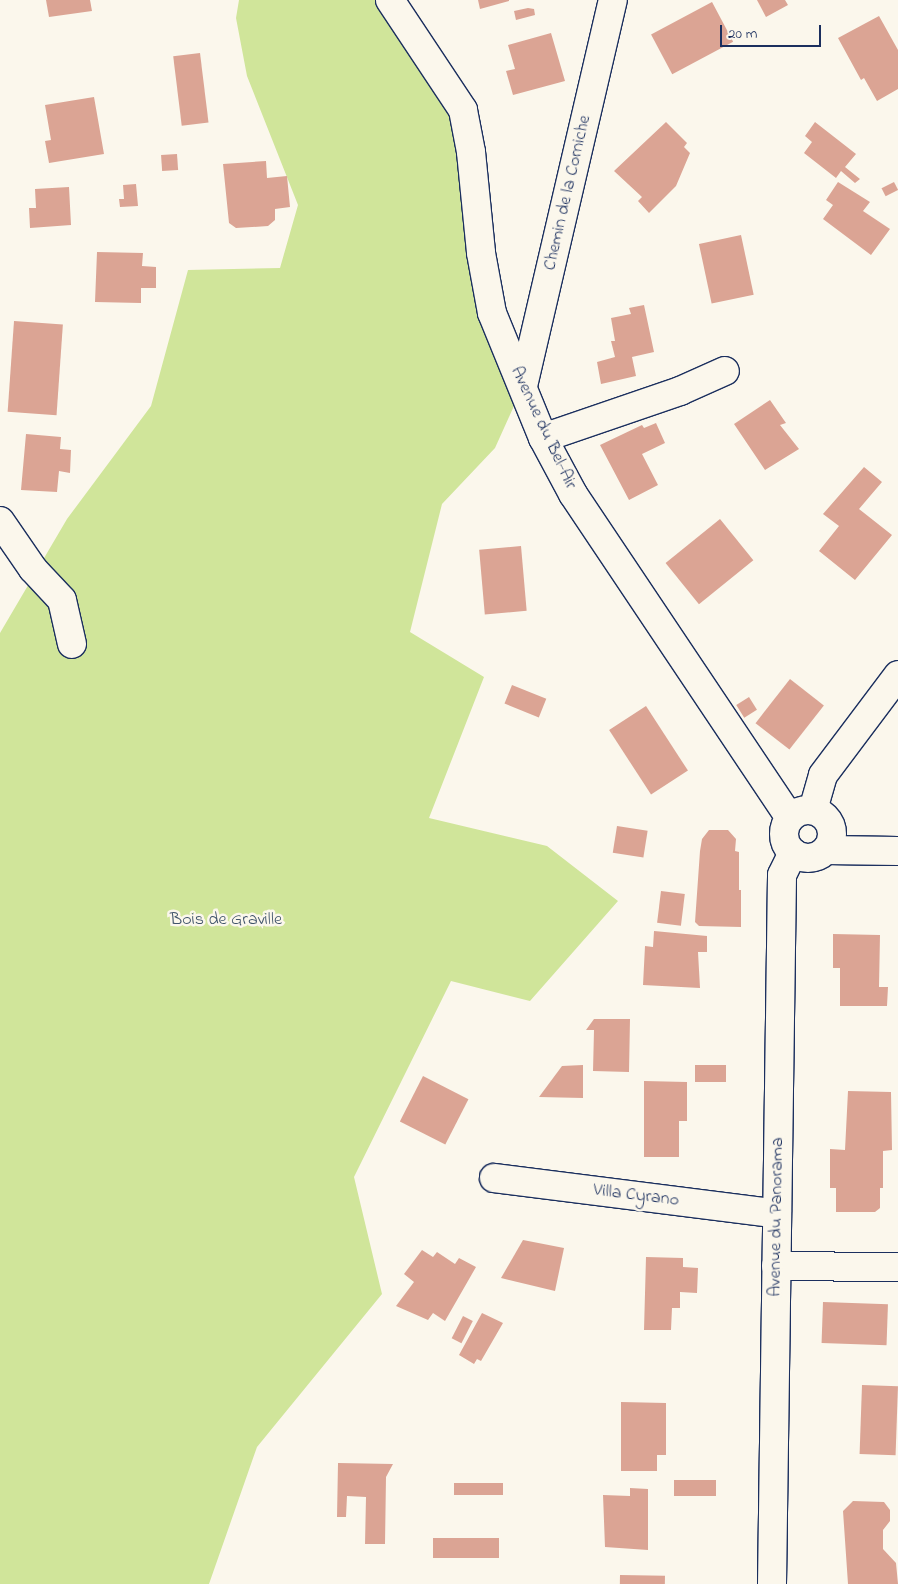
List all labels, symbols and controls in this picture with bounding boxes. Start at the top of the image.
scale bar [723,15,824,47]
text: 20 m [728,23,757,45]
street label: Chemin de la Corniche [540,113,596,273]
street label: Avenue du Bel-Air [505,363,581,493]
park label: Bois de Graville [170,909,282,931]
street label: Avenue du Panorama [765,1137,789,1297]
street label: Villa Cyrano [592,1180,680,1212]

